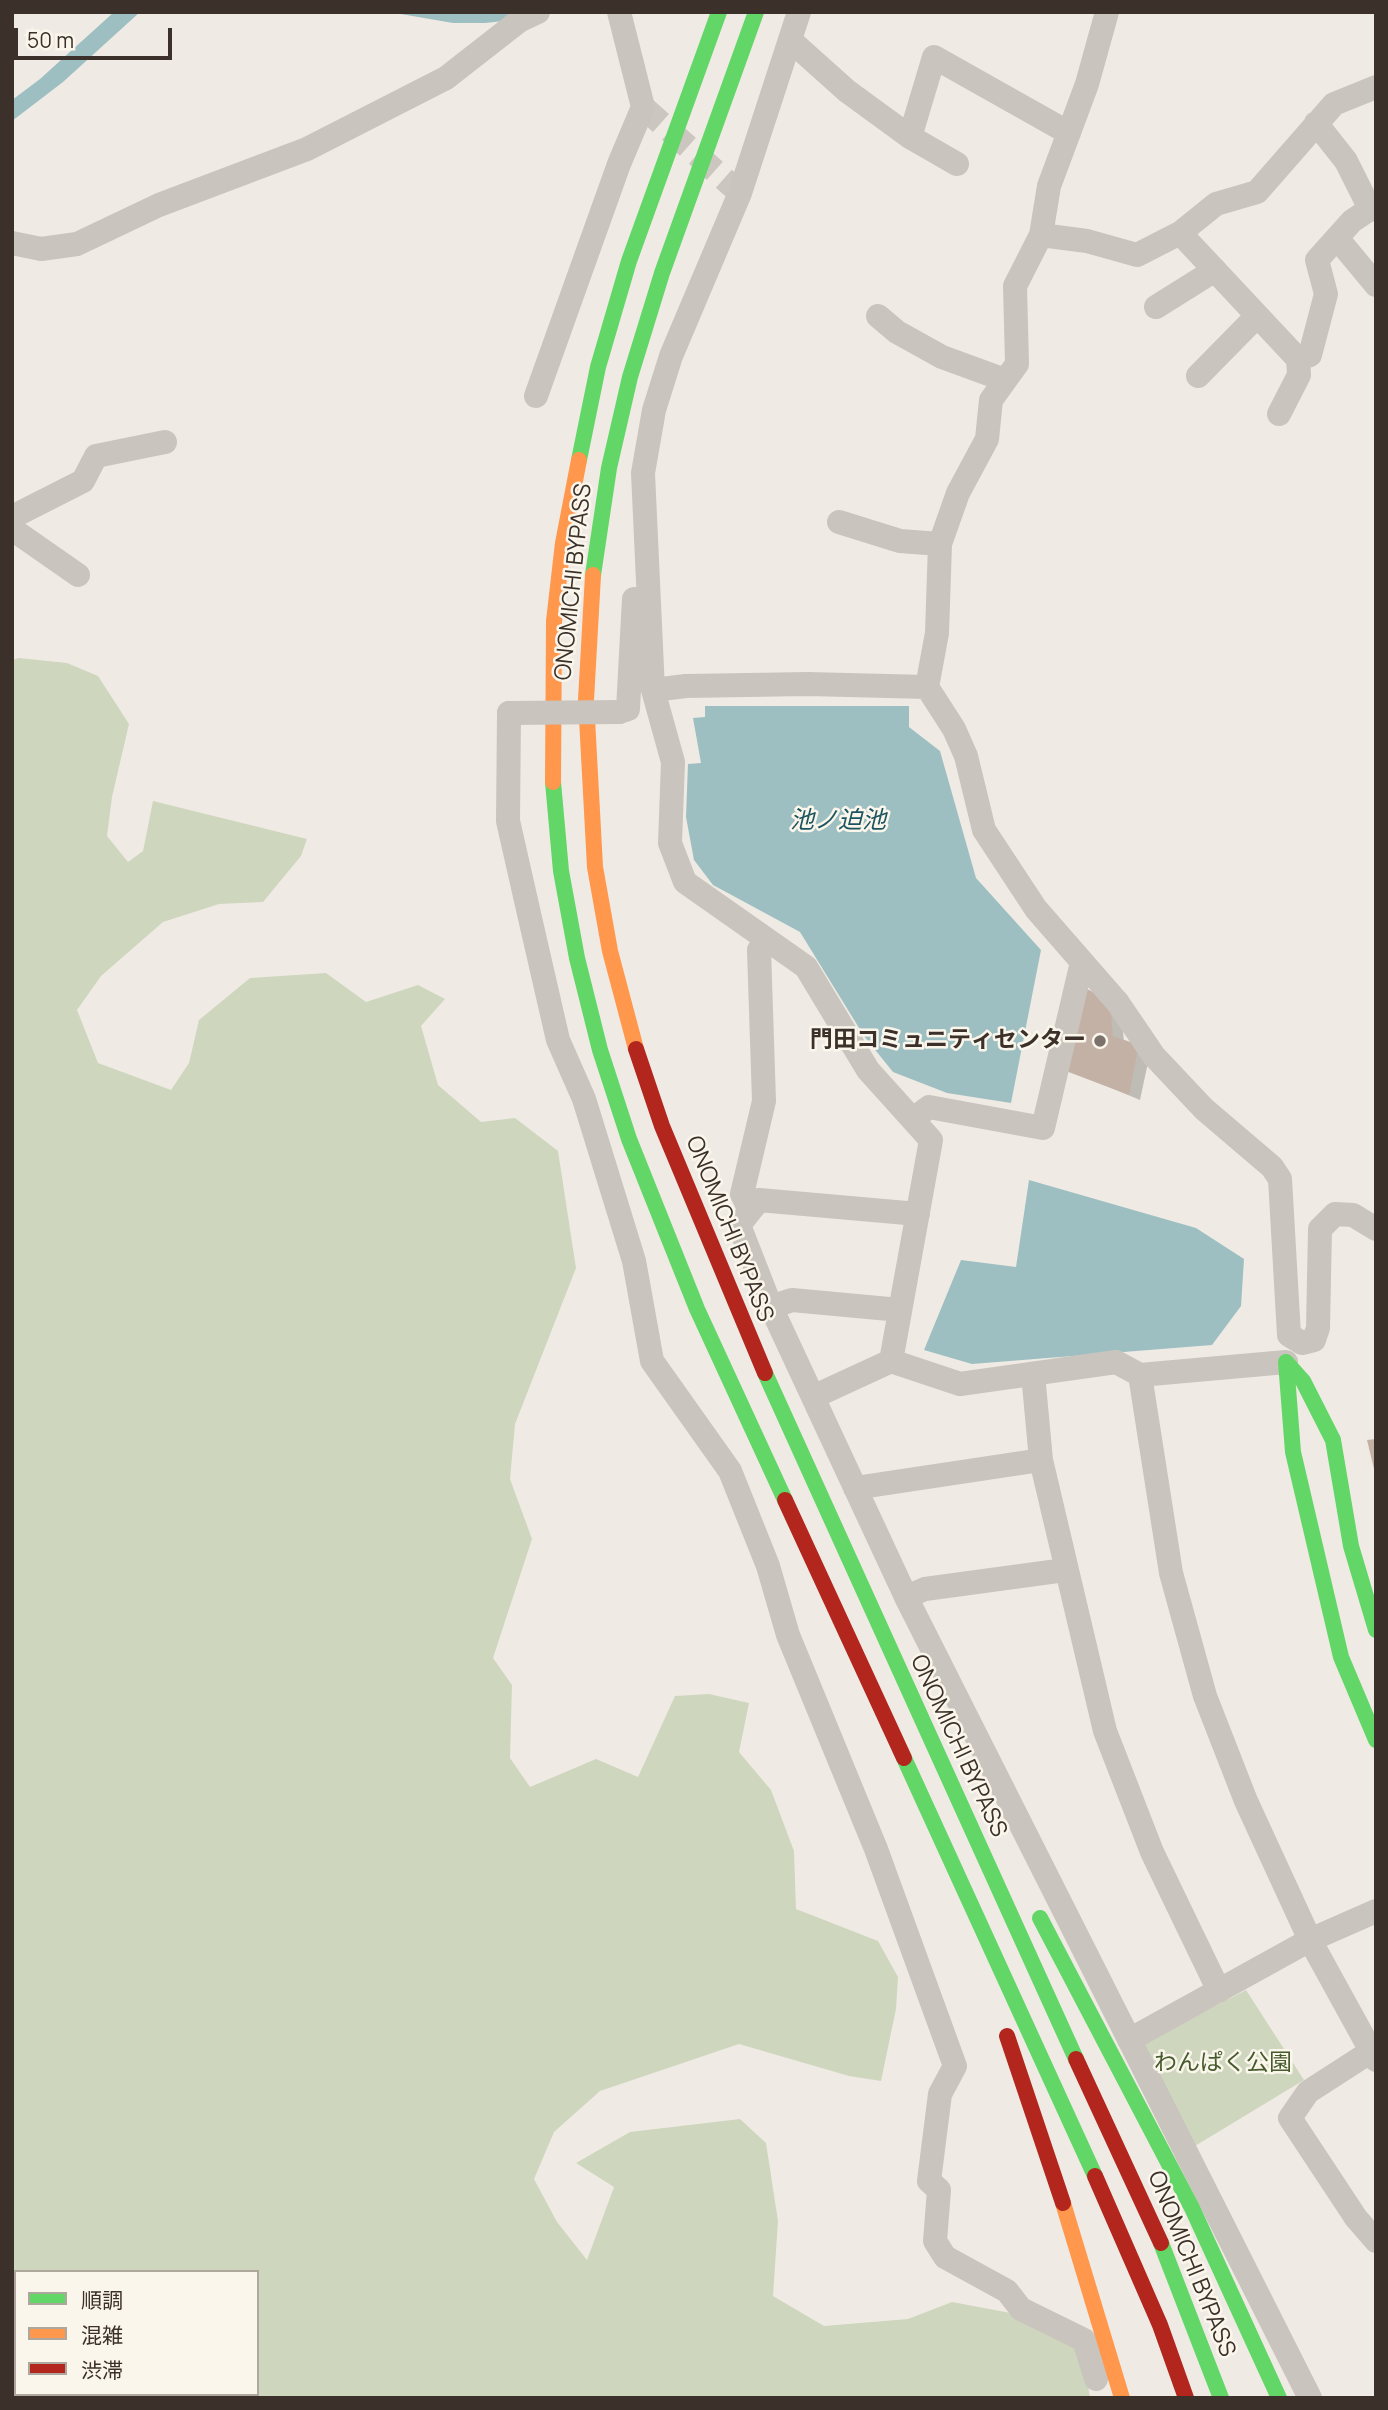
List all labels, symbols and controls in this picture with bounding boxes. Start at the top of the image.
scale bar [18,14,175,58]
text: 50 m [27,26,74,54]
street label: ONOMICHI BYPASS [550,482,598,682]
water label: 池ノ迫池 [790,807,886,835]
place label: 門田コミュニティセンター [810,1027,1086,1055]
marker: 門田コミュニティセンター [1092,1033,1108,1049]
street label: ONOMICHI BYPASS [679,1132,779,1326]
street label: ONOMICHI BYPASS [904,1651,1012,1841]
park label: わんぱく公園 [1154,2050,1292,2078]
street label: ONOMICHI BYPASS [1141,2167,1241,2361]
legend [14,2270,259,2396]
text: 順調 [81,2286,123,2314]
text: 混雑 [81,2321,123,2349]
text: 渋滞 [81,2356,123,2384]

